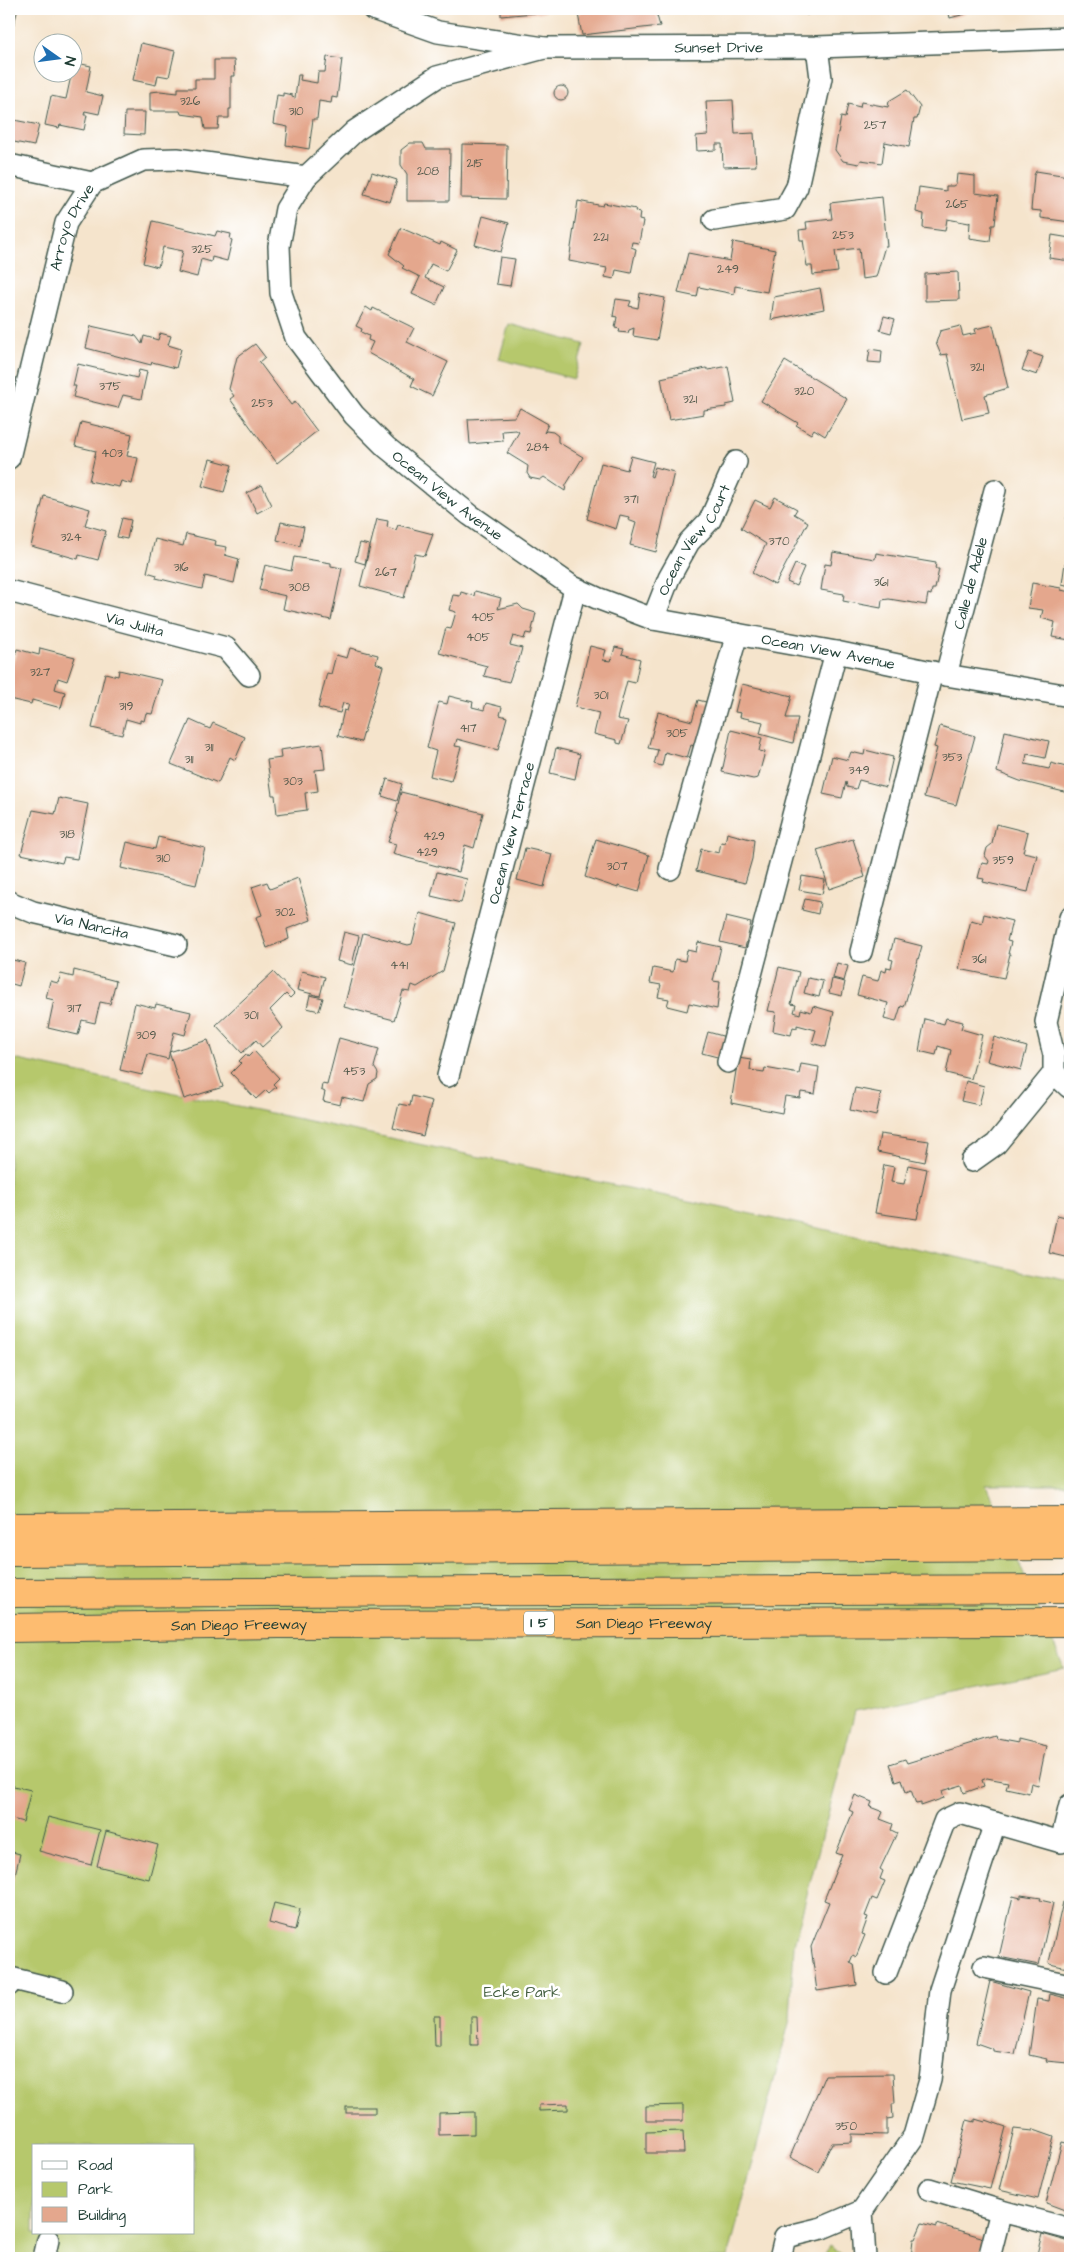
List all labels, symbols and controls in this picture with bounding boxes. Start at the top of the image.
north arrow [32,32,82,82]
street label: Sunset Drive [674,37,763,58]
text: N [59,54,80,68]
house number: 326 [180,93,201,110]
house number: 310 [288,103,304,120]
house number: 257 [864,117,887,134]
house number: 215 [467,155,484,172]
house number: 208 [417,163,439,180]
street label: Arroyo Drive [44,180,99,273]
house number: 265 [946,196,969,213]
house number: 253 [832,227,854,244]
house number: 221 [593,229,609,246]
house number: 325 [191,241,213,258]
house number: 249 [717,261,739,278]
house number: 321 [970,359,985,376]
house number: 375 [99,378,121,395]
house number: 320 [794,383,815,400]
house number: 321 [683,391,698,408]
house number: 253 [251,395,273,412]
house number: 284 [527,439,549,456]
house number: 403 [101,445,123,462]
street label: Ocean View Avenue [388,445,507,545]
street label: Ocean View Court [653,481,735,599]
house number: 371 [623,491,639,508]
house number: 324 [60,529,82,546]
house number: 370 [768,533,790,550]
street label: Calle de Adele [948,535,993,632]
house number: 316 [173,559,189,576]
house number: 267 [375,564,398,581]
house number: 361 [873,574,889,591]
house number: 308 [288,579,310,596]
street label: Via Julita [103,606,166,642]
house number: 405 [471,609,496,626]
street label: Ocean View Avenue [760,628,897,675]
house number: 405 [466,629,491,646]
house number: 327 [30,664,51,681]
house number: 301 [593,687,609,704]
house number: 319 [119,698,133,715]
house number: 417 [459,720,477,737]
house number: 305 [666,725,689,742]
house number: 311 [204,739,214,756]
house number: 353 [942,749,962,766]
house number: 311 [184,751,194,768]
street label: Ocean View Terrace [483,760,540,906]
house number: 349 [848,762,870,779]
house number: 303 [283,773,303,790]
house number: 318 [59,826,75,843]
house number: 429 [423,828,445,845]
house number: 429 [416,844,438,861]
house number: 310 [155,850,171,867]
house number: 359 [992,852,1014,869]
house number: 307 [606,858,628,875]
house number: 302 [275,904,295,921]
street label: Via Nancita [52,907,131,944]
house number: 361 [971,951,987,968]
house number: 441 [390,957,408,974]
house number: 317 [66,1000,82,1017]
house number: 301 [243,1007,259,1024]
house number: 309 [136,1027,156,1044]
house number: 453 [343,1063,365,1080]
road number: I 5 [524,1612,554,1635]
street label: San Diego Freeway [576,1612,712,1635]
street label: San Diego Freeway [171,1613,307,1636]
park label: Ecke Park [484,1982,560,2003]
house number: 350 [835,2118,858,2135]
legend [32,2144,195,2234]
text: Road [78,2155,113,2176]
text: Park [78,2179,113,2200]
text: Building [78,2205,126,2227]

